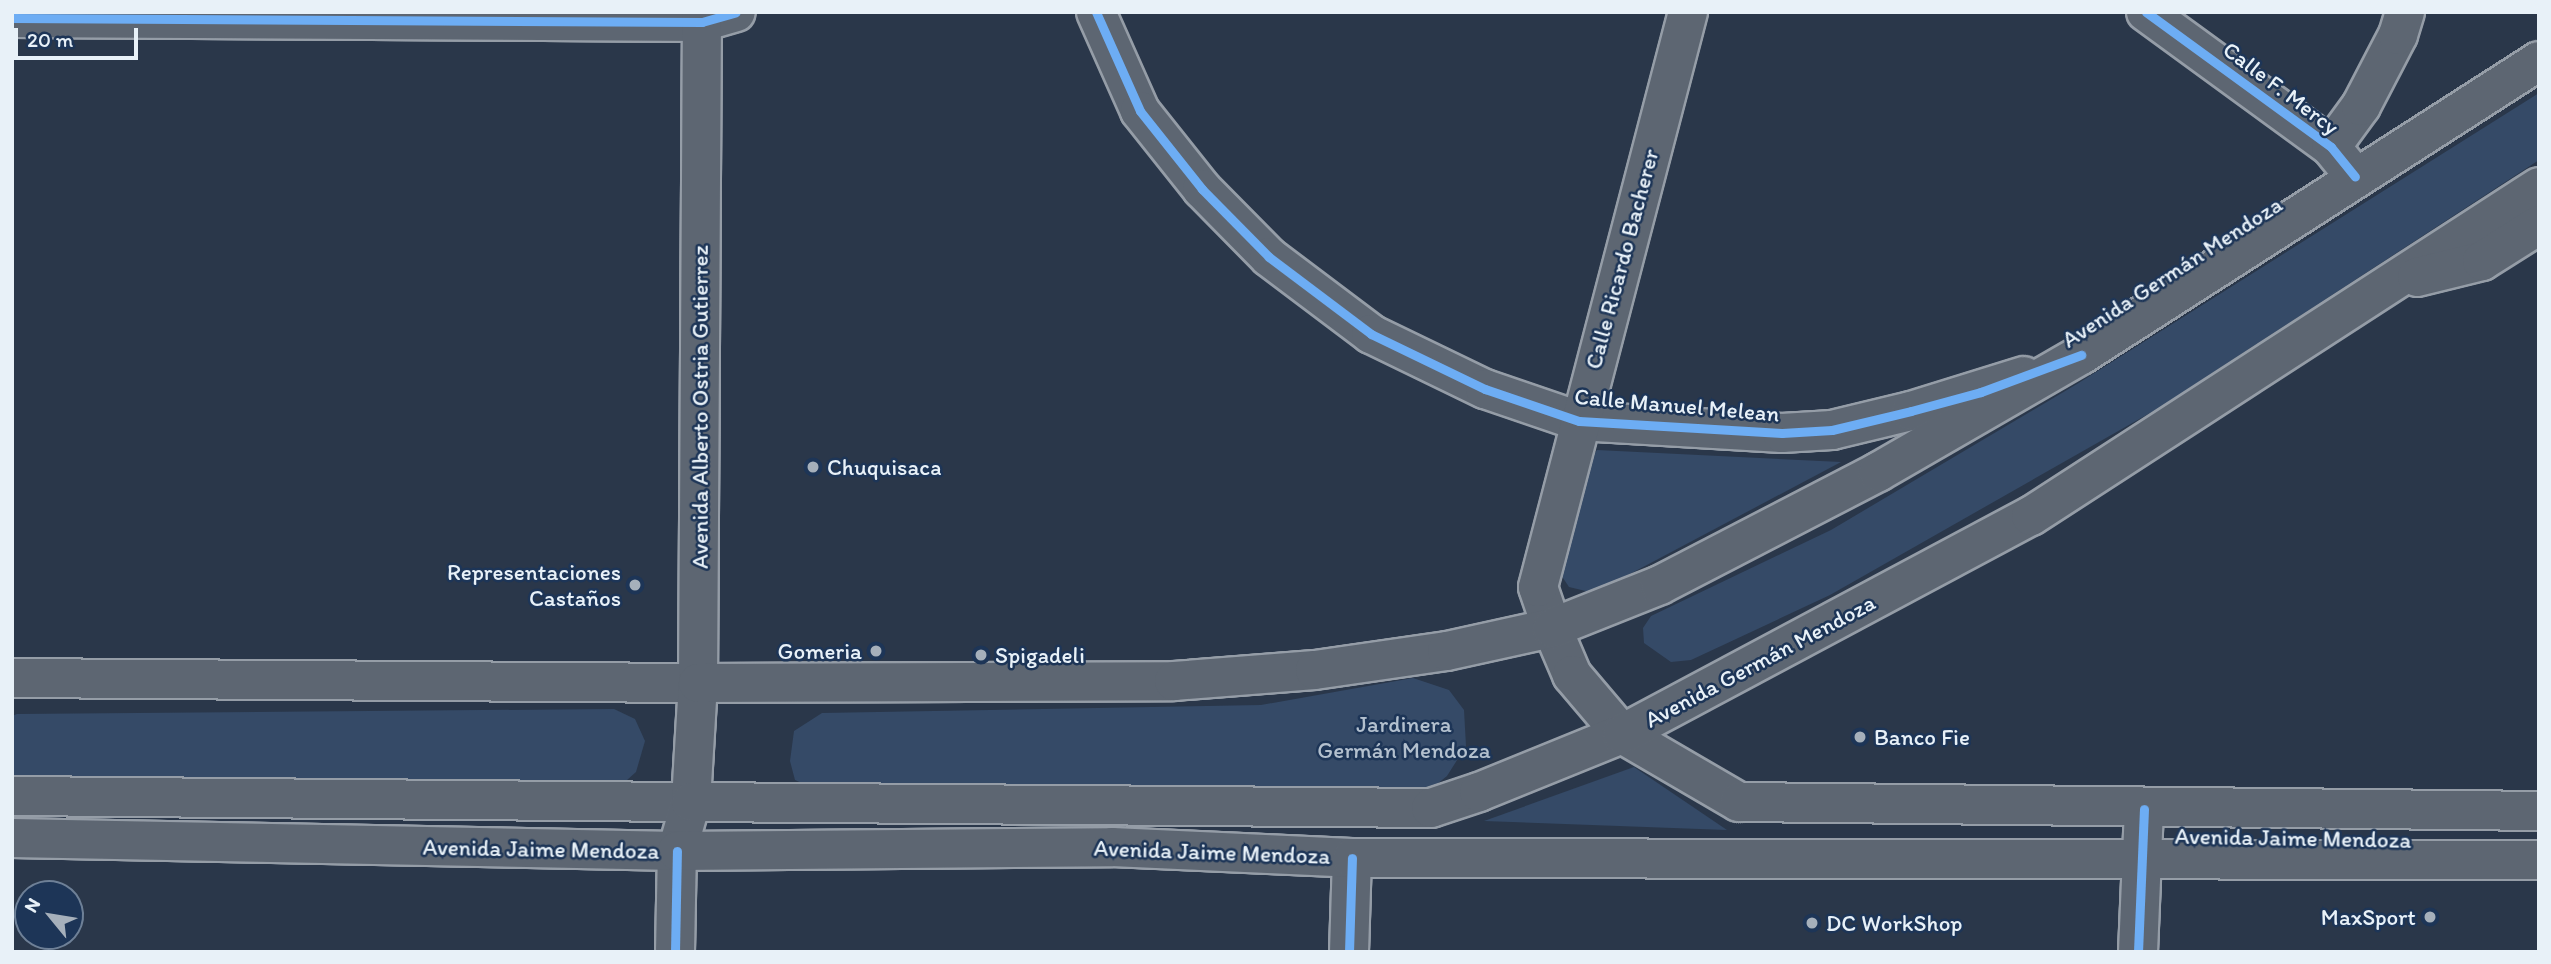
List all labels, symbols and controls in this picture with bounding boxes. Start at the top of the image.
scale bar [18,14,142,58]
text: 20 m [27,27,73,52]
street label: Calle F. Mercy [2218,35,2344,141]
street label: Calle Ricardo Bacherer [1579,147,1665,371]
street label: Avenida Germán Mendoza [2057,190,2287,354]
street label: Avenida Alberto Ostria Gutierrez [686,245,714,569]
street label: Calle Manuel Melean [1574,382,1780,428]
place label: Chuquisaca [827,453,941,481]
marker: Chuquisaca [805,459,821,475]
place label: Representaciones Castaños [447,558,621,612]
marker: Representaciones Castaños [627,577,643,593]
street label: Avenida Germán Mendoza [1640,588,1880,734]
place label: Gomeria [778,637,862,665]
place label: Spigadeli [995,641,1085,669]
marker: Gomeria [868,643,884,659]
marker: Spigadeli [973,647,989,663]
park label: Jardinera Germán Mendoza [1317,710,1491,764]
place label: Banco Fie [1874,723,1970,751]
marker: Banco Fie [1852,729,1868,745]
street label: Avenida Jaime Mendoza [2174,822,2412,854]
street label: Avenida Jaime Mendoza [422,833,660,865]
street label: Avenida Jaime Mendoza [1093,834,1331,870]
north arrow [14,880,84,950]
text: N [19,894,45,917]
place label: MaxSport [2321,903,2416,931]
place label: DC WorkShop [1826,909,1962,937]
marker: MaxSport [2422,909,2438,925]
marker: DC WorkShop [1804,915,1820,931]

